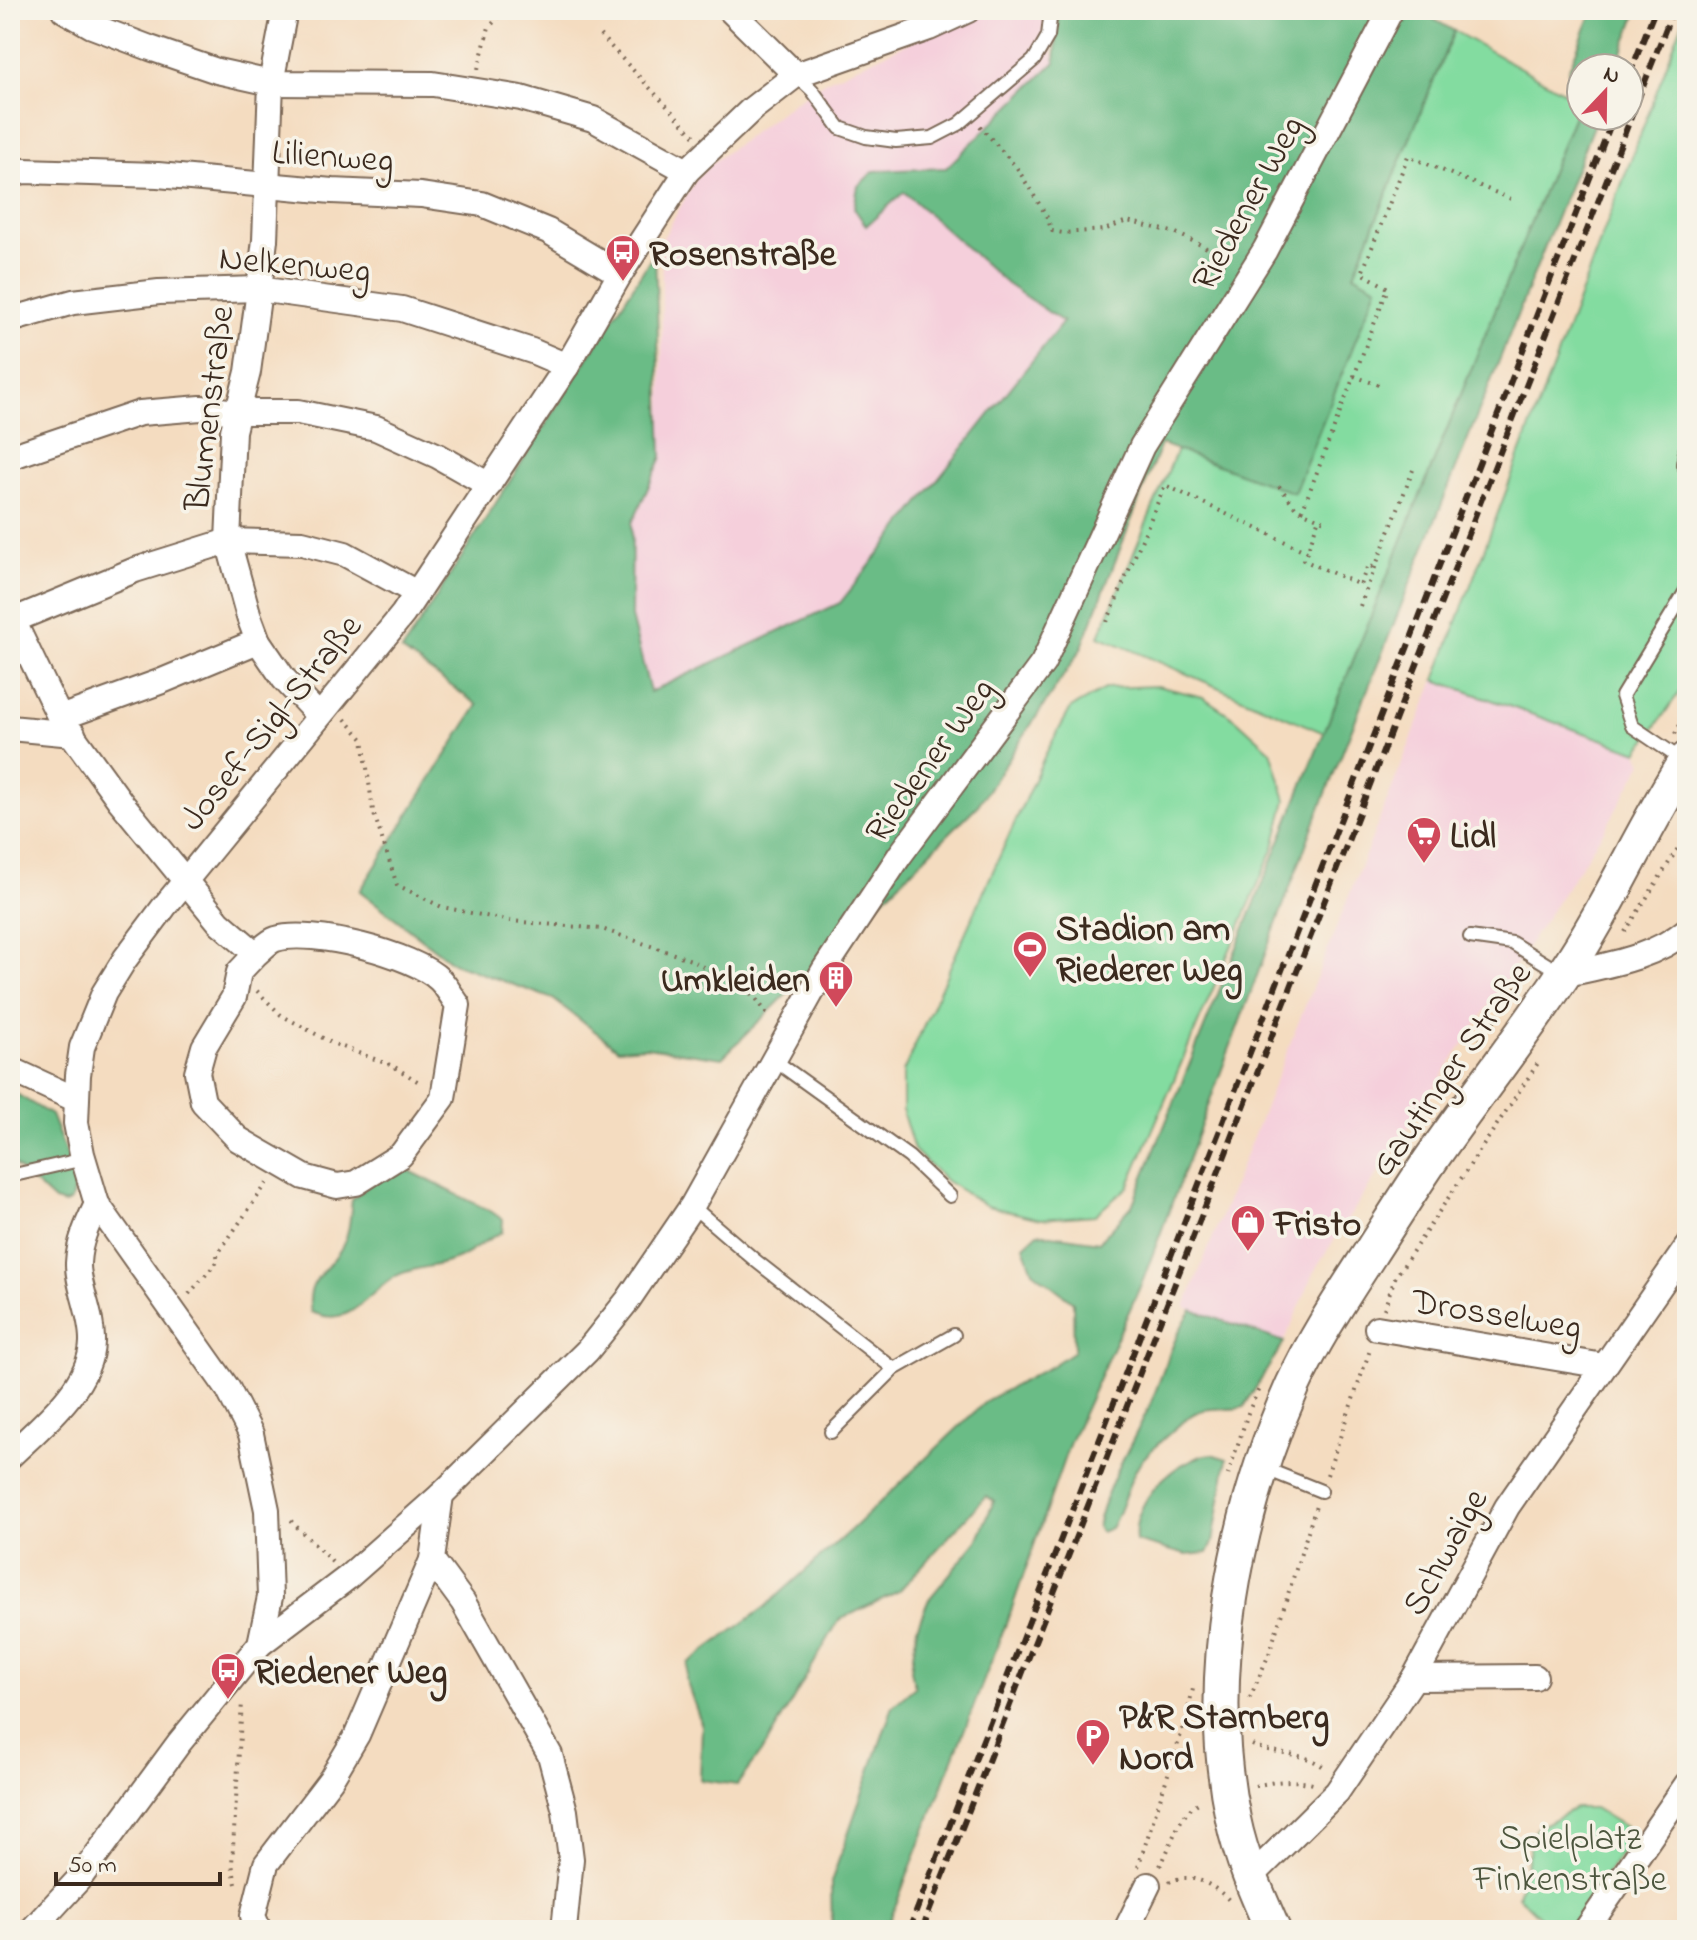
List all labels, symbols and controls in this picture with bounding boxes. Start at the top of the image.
north arrow [1565,52,1645,132]
text: N [1598,59,1624,94]
street label: Riedener Weg [1180,107,1320,301]
street label: Lilienweg [270,128,395,189]
place label: Rosenstraße [649,230,837,283]
street label: Nelkenweg [217,233,373,300]
bus stop icon: Rosenstraße [604,233,642,283]
street label: Blumenstraße [172,302,250,515]
street label: Josef-Sigl-Straße [168,603,377,844]
street label: Riedener Weg [853,668,1010,855]
place label: Lidl [1450,812,1496,865]
supermarket icon: Lidl [1405,815,1443,865]
place label: Stadion am Riederer Weg [1056,905,1243,1000]
sports icon: Stadion am Riederer Weg [1011,929,1049,979]
street label: Gautinger Straße [1359,951,1547,1189]
place label: Umkleiden [661,956,810,1009]
building icon: Umkleiden [817,959,855,1009]
place label: Fristo [1272,1200,1361,1253]
shop icon: Fristo [1229,1203,1267,1253]
street label: Drosselweg [1407,1277,1585,1356]
street label: Schwaige [1390,1479,1504,1626]
place label: Riedener Weg [254,1648,447,1702]
bus stop icon: Riedener Weg [209,1651,247,1701]
place label: P&R Starnberg Nord [1119,1693,1329,1787]
parking icon: P&R Starnberg Nord [1074,1717,1112,1767]
park label: Spielplatz Finkenstraße [1472,1814,1667,1908]
scale bar [56,1836,220,1886]
text: 50 m [68,1849,117,1884]

